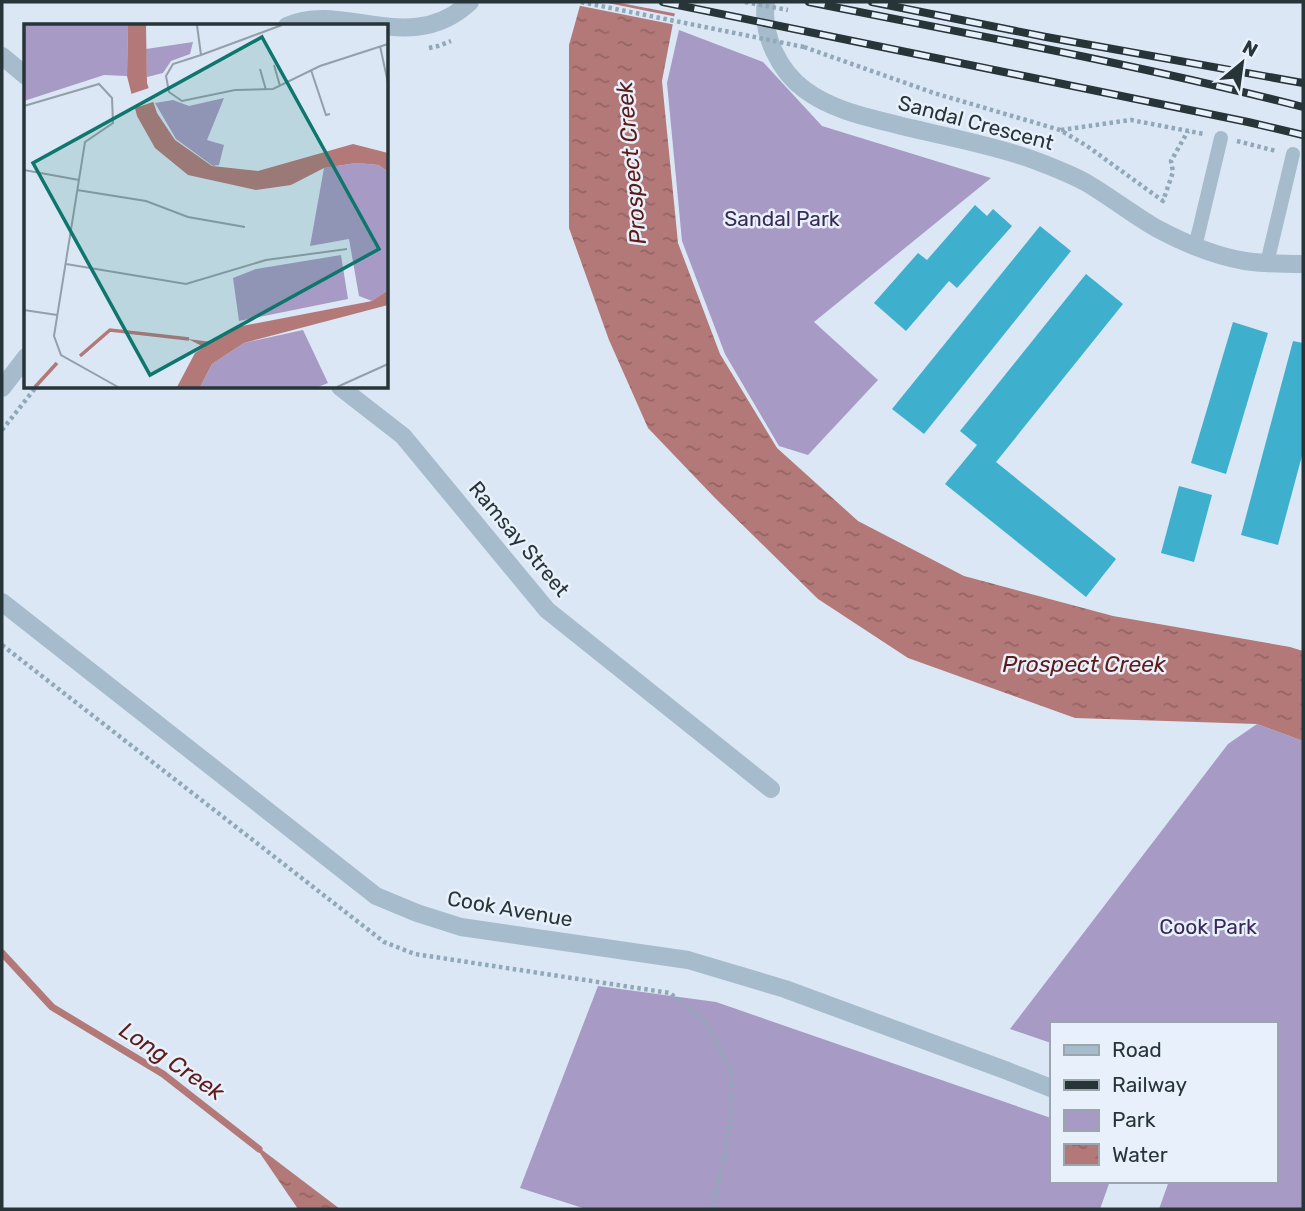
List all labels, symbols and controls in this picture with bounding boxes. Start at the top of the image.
inset map [24,24,388,388]
north arrow [1207,28,1277,98]
text: N [1238,35,1262,62]
water label: Prospect Creek [610,79,652,246]
street label: Sandal Crescent [896,90,1057,155]
park label: Sandal Park [724,206,840,231]
street label: Ramsay Street [464,476,575,601]
water label: Prospect Creek [1002,650,1167,678]
street label: Cook Avenue [445,885,575,932]
park label: Cook Park [1159,914,1257,939]
water label: Long Creek [114,1016,231,1107]
legend [1050,1022,1277,1183]
text: Road [1112,1037,1162,1062]
text: Railway [1112,1072,1187,1097]
text: Park [1112,1107,1156,1132]
text: Water [1112,1142,1168,1167]

